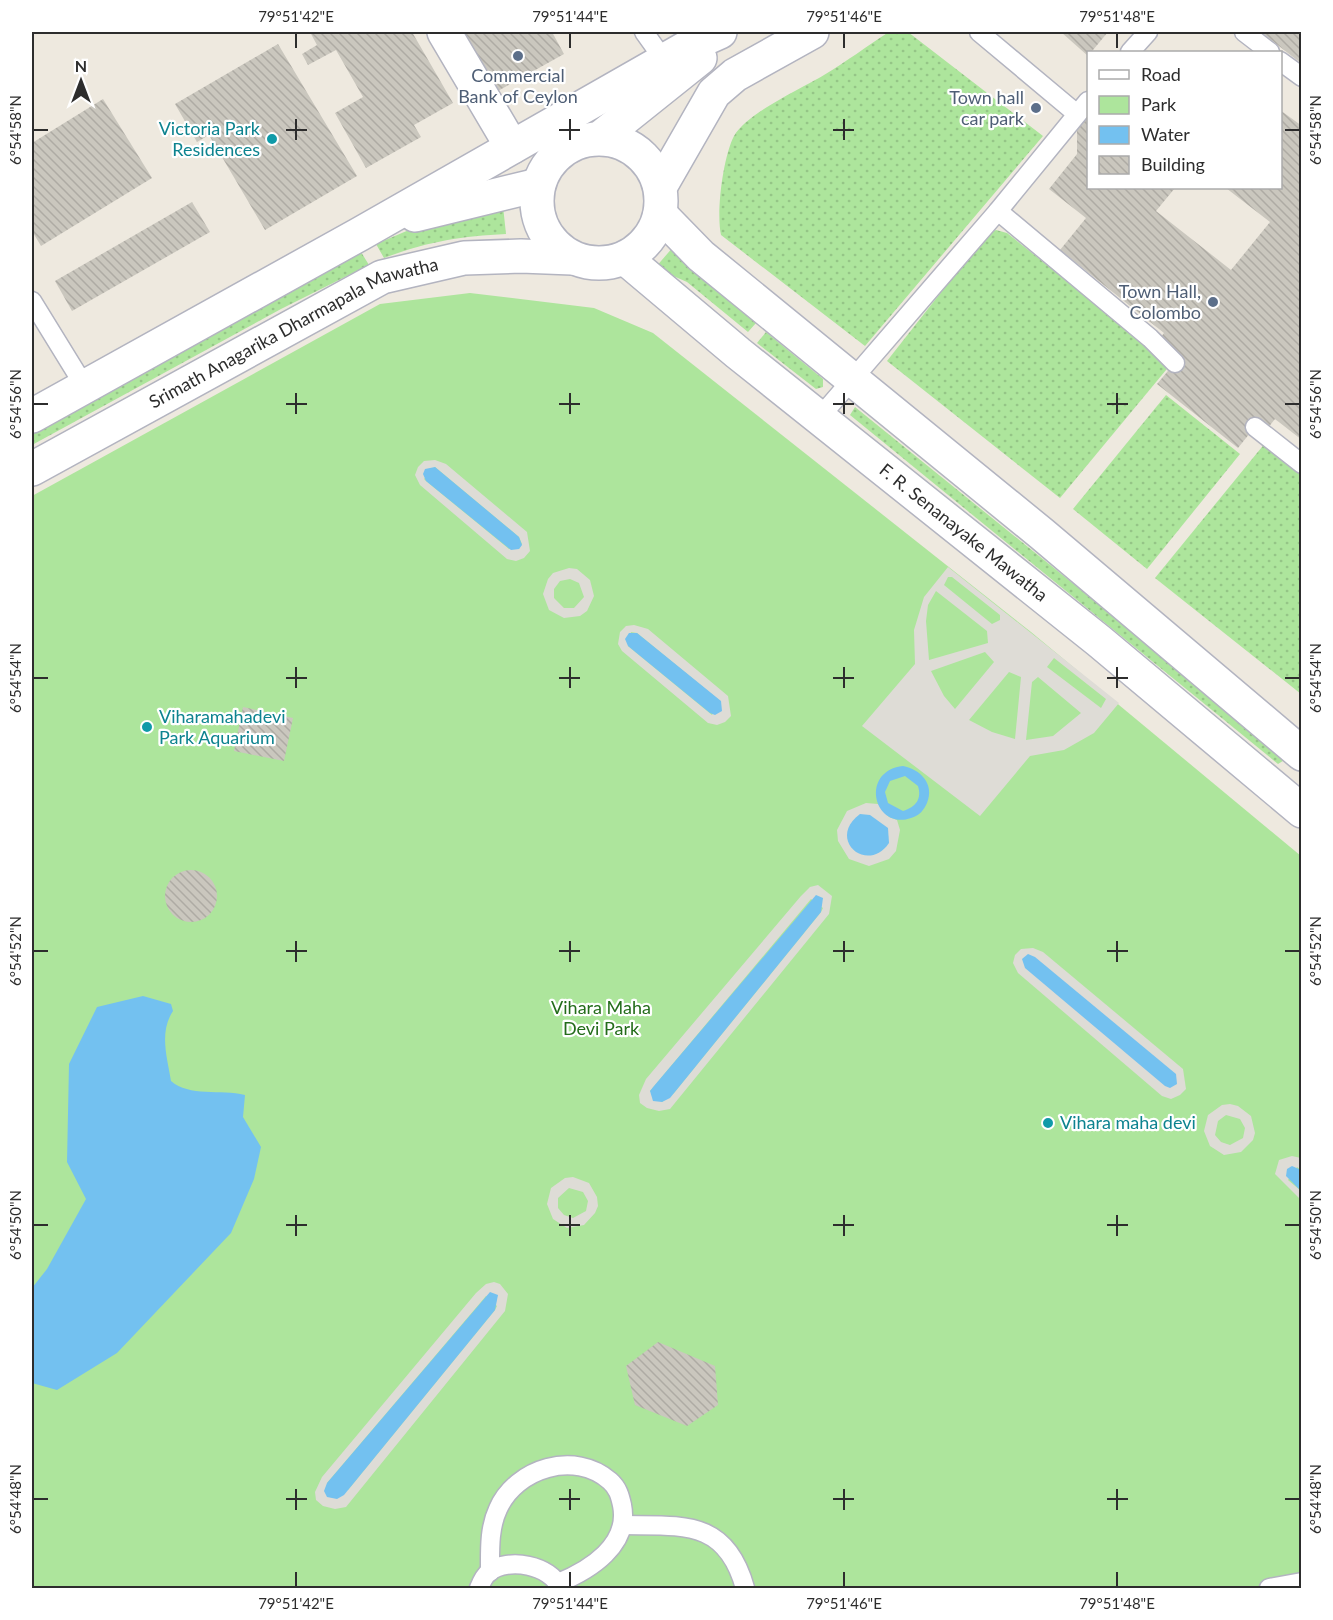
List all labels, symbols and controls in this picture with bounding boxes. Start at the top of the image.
text: 79°51'42"E [258,7,334,25]
text: 79°51'44"E [532,7,608,25]
text: 79°51'46"E [806,7,882,25]
text: 79°51'48"E [1079,7,1155,25]
marker: Commercial Bank of Ceylon [511,49,525,63]
north arrow [51,51,111,111]
legend [1087,51,1282,189]
text: N [75,56,87,75]
text: Road [1141,63,1181,85]
place label: Commercial Bank of Ceylon [458,64,578,107]
place label: Town hall car park [949,86,1025,129]
text: Park [1141,93,1177,115]
text: 6°54'58"N [6,95,24,165]
text: 6°54'58"N [1306,95,1324,165]
marker: Town hall car park [1029,101,1043,115]
place label: Victoria Park Residences [159,117,261,160]
text: Water [1141,123,1190,145]
marker: Victoria Park Residences [265,132,279,146]
text: Building [1141,153,1205,175]
street label: Srimath Anagarika Dharmapala Mawatha [145,252,440,413]
place label: Town Hall, Colombo [1119,280,1201,323]
marker: Town Hall, Colombo [1206,295,1220,309]
text: 6°54'56"N [6,369,24,439]
text: 6°54'56"N [1306,369,1324,439]
street label: F. R. Senanayake Mawatha [875,458,1053,606]
text: 6°54'54"N [6,643,24,713]
text: 6°54'54"N [1306,643,1324,713]
place label: Viharamahadevi Park Aquarium [159,705,286,748]
marker: Viharamahadevi Park Aquarium [140,720,154,734]
text: 6°54'52"N [6,916,24,986]
text: 6°54'52"N [1306,916,1324,986]
park label: Vihara Maha Devi Park [551,996,651,1039]
place label: Vihara maha devi [1060,1111,1196,1133]
marker: Vihara maha devi [1041,1116,1055,1130]
text: 6°54'50"N [6,1190,24,1260]
text: 6°54'50"N [1306,1190,1324,1260]
text: 6°54'48"N [6,1464,24,1534]
text: 6°54'48"N [1306,1464,1324,1534]
text: 79°51'42"E [258,1594,334,1612]
text: 79°51'44"E [532,1594,608,1612]
text: 79°51'46"E [806,1594,882,1612]
text: 79°51'48"E [1079,1594,1155,1612]

